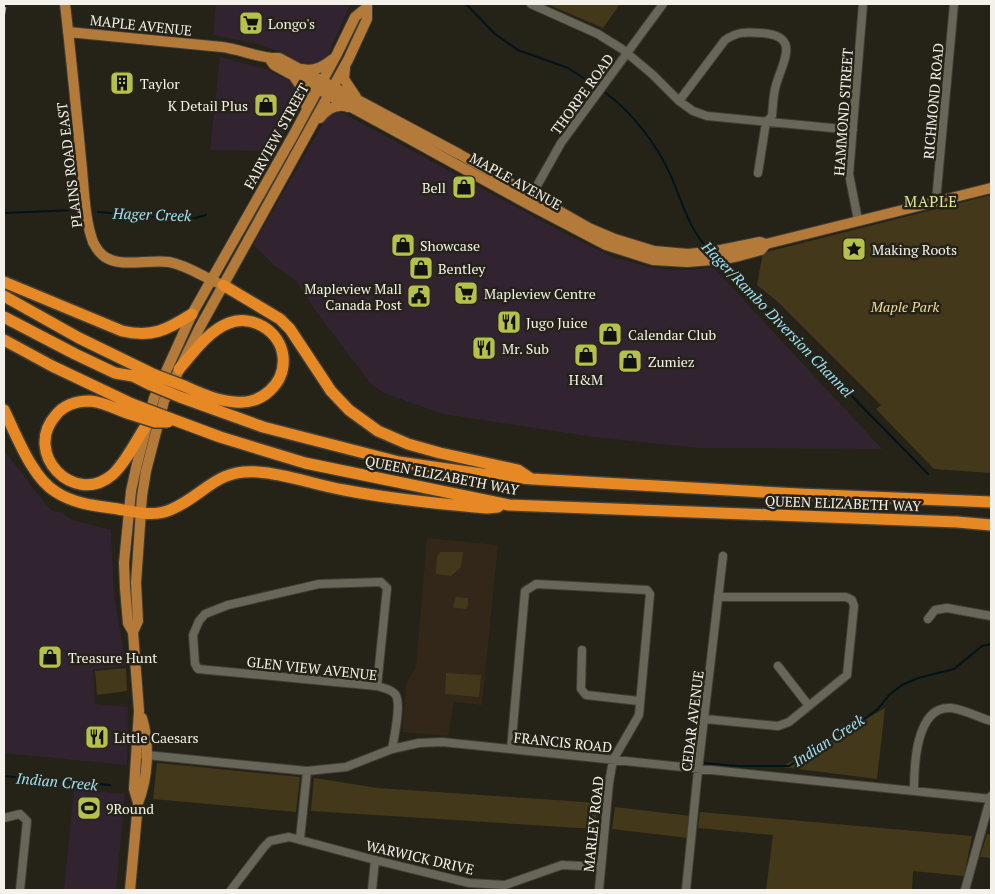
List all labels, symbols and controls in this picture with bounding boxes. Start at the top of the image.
street label: MAPLE AVENUE [89,10,193,40]
supermarket icon: Longo's [238,10,264,36]
place label: Longo's [268,14,315,33]
street label: RICHMOND ROAD [918,42,948,160]
street label: HAMMOND STREET [829,47,857,177]
street label: THORPE ROAD [546,50,618,138]
building icon: Taylor [109,70,135,96]
place label: Taylor [140,74,180,93]
street label: FAIRVIEW STREET [239,79,313,192]
shop icon: K Detail Plus [253,92,279,118]
place label: K Detail Plus [168,96,248,115]
street label: PLAINS ROAD EAST [52,101,86,229]
street label: MAPLE AVENUE [466,148,566,214]
shop icon: Bell [451,174,477,200]
place label: Bell [422,178,446,197]
district label: MAPLE [904,191,958,211]
water label: Hager Creek [111,203,192,225]
shop icon: Showcase [390,232,416,258]
place label: Showcase [420,236,480,255]
water label: Hager/Rambo Diversion Channel [697,236,859,402]
place icon: Making Roots [841,236,867,262]
place label: Making Roots [872,240,957,259]
shop icon: Bentley [408,255,434,281]
place label: Bentley [438,259,486,278]
place label: Mapleview Mall Canada Post [304,279,403,314]
supermarket icon: Mapleview Centre [453,280,479,306]
public building icon: Mapleview Mall Canada Post [406,283,432,309]
place label: Mapleview Centre [484,284,596,303]
park label: Maple Park [870,297,939,316]
restaurant icon: Jugo Juice [496,309,522,335]
place label: Jugo Juice [526,313,588,332]
shop icon: Calendar Club [597,321,623,347]
place label: Calendar Club [628,325,717,344]
restaurant icon: Mr. Sub [471,335,497,361]
place label: Mr. Sub [502,339,549,358]
shop icon: H&M [573,342,599,368]
shop icon: Zumiez [617,348,643,374]
place label: Zumiez [648,352,695,371]
place label: H&M [569,370,603,389]
street label: QUEEN ELIZABETH WAY [363,451,522,499]
street label: QUEEN ELIZABETH WAY [765,491,922,515]
shop icon: Treasure Hunt [37,644,63,670]
place label: Treasure Hunt [68,648,158,667]
street label: GLEN VIEW AVENUE [246,652,378,684]
street label: CEDAR AVENUE [676,669,708,773]
water label: Indian Creek [787,709,868,771]
restaurant icon: Little Caesars [84,724,110,750]
street label: FRANCIS ROAD [513,727,613,757]
place label: Little Caesars [114,728,199,747]
water label: Indian Creek [14,767,99,795]
street label: MARLEY ROAD [579,775,607,873]
sports icon: 9Round [76,795,102,821]
place label: 9Round [106,799,154,818]
street label: WARWICK DRIVE [364,835,476,879]

